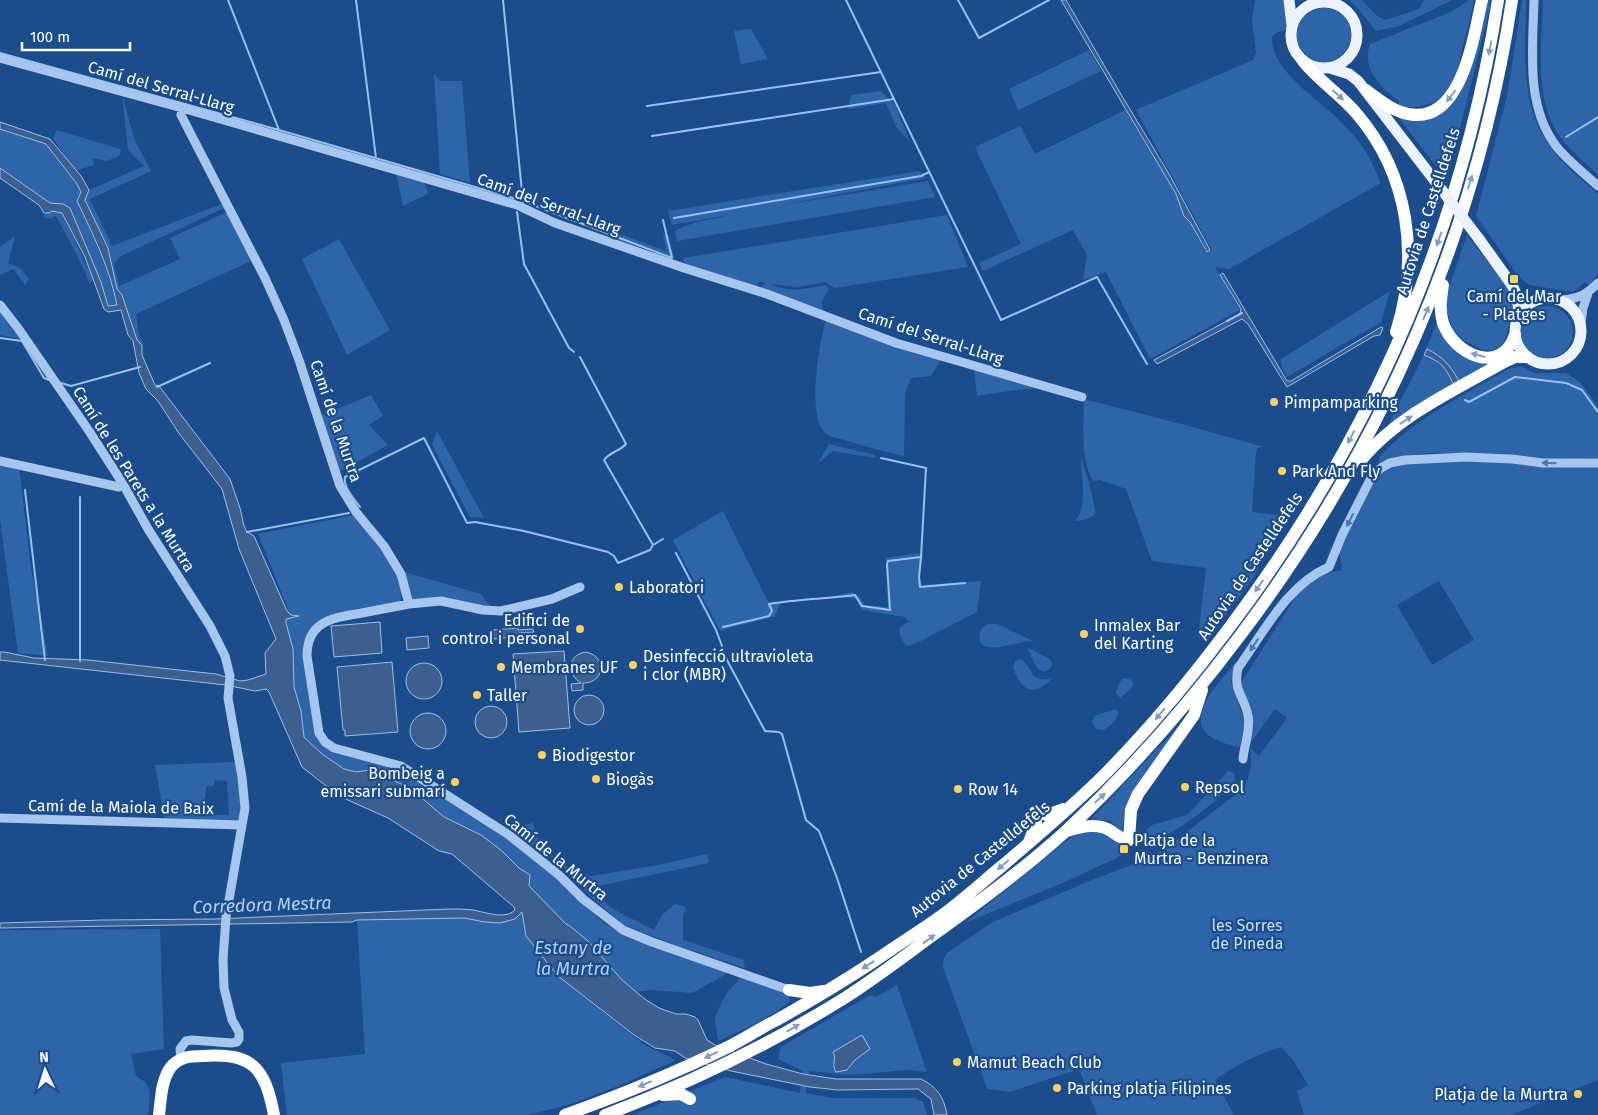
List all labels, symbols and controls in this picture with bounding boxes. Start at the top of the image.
scale bar [22,20,130,52]
text: 100 m [30,28,70,46]
one-way arrow [1486,40,1494,56]
street label: Camí del Serral-Llarg [86,57,237,117]
one-way arrow [1332,89,1345,100]
one-way arrow [1446,89,1457,102]
street label: Autovia de Castelldefels [1392,125,1464,297]
street label: Camí del Serral-Llarg [475,169,624,239]
one-way arrow [1467,175,1475,190]
one-way arrow [1435,231,1442,246]
marker: Camí del Mar - Platges [1508,273,1520,285]
place label: Camí del Mar - Platges [1467,287,1562,324]
street label: Camí del Serral-Llarg [856,304,1007,369]
one-way arrow [1423,306,1431,320]
one-way arrow [1470,351,1485,359]
street label: Camí de la Murtra [306,357,366,485]
street label: Camí de les Parets a la Murtra [69,383,199,575]
place label: Pimpamparking [1284,393,1399,412]
marker: Pimpamparking [1268,396,1280,408]
one-way arrow [1400,415,1413,425]
one-way arrow [1347,430,1355,445]
one-way arrow [1541,459,1557,467]
place label: Park And Fly [1292,462,1380,481]
marker: Park And Fly [1276,465,1288,477]
street label: Autovia de Castelldefels [1194,489,1306,643]
one-way arrow [1346,512,1354,527]
place label: Laboratori [629,578,704,597]
one-way arrow [1254,579,1264,593]
marker: Laboratori [613,581,625,593]
place label: Edifici de control i personal [442,611,570,648]
place label: Inmalex Bar del Karting [1094,616,1181,653]
marker: Edifici de control i personal [574,623,586,635]
marker: Inmalex Bar del Karting [1078,628,1090,640]
one-way arrow [1249,639,1259,652]
place label: Desinfecció ultravioleta i clor (MBR) [643,647,814,684]
place label: Membranes UF [511,658,618,677]
marker: Desinfecció ultravioleta i clor (MBR) [627,659,639,671]
marker: Membranes UF [495,661,507,673]
place label: Taller [487,686,528,705]
marker: Taller [471,689,483,701]
one-way arrow [1154,707,1165,720]
place label: Biodigestor [552,746,636,765]
marker: Biodigestor [536,749,548,761]
place label: Bombeig a emissari submarí [320,764,445,801]
place label: Biogàs [606,770,654,789]
marker: Biogàs [590,773,602,785]
marker: Bombeig a emissari submarí [449,776,461,788]
place label: Repsol [1195,778,1244,797]
place label: Row 14 [968,780,1018,799]
marker: Repsol [1179,781,1191,793]
marker: Row 14 [952,783,964,795]
one-way arrow [1094,792,1106,804]
street label: Camí de la Maiola de Baix [28,796,214,818]
street label: Autovia de Castelldefels [906,797,1054,921]
street label: Camí de la Murtra [500,809,612,905]
place label: Platja de la Murtra - Benzinera [1134,831,1269,868]
marker: Platja de la Murtra - Benzinera [1118,843,1130,855]
one-way arrow [997,859,1010,870]
water label: Corredora Mestra [192,892,332,918]
park label: les Sorres de Pineda [1211,916,1283,953]
one-way arrow [922,934,936,944]
water label: Estany de la Murtra [534,937,612,980]
one-way arrow [862,960,875,970]
one-way arrow [787,1024,800,1033]
north arrow [20,1045,70,1095]
text: N [39,1049,49,1066]
one-way arrow [704,1051,718,1059]
place label: Mamut Beach Club [967,1053,1102,1072]
marker: Mamut Beach Club [951,1056,963,1068]
place label: Parking platja Filipines [1067,1079,1232,1098]
one-way arrow [638,1081,652,1089]
marker: Parking platja Filipines [1051,1082,1063,1094]
place label: Platja de la Murtra [1434,1085,1568,1104]
marker: Platja de la Murtra [1572,1088,1584,1100]

